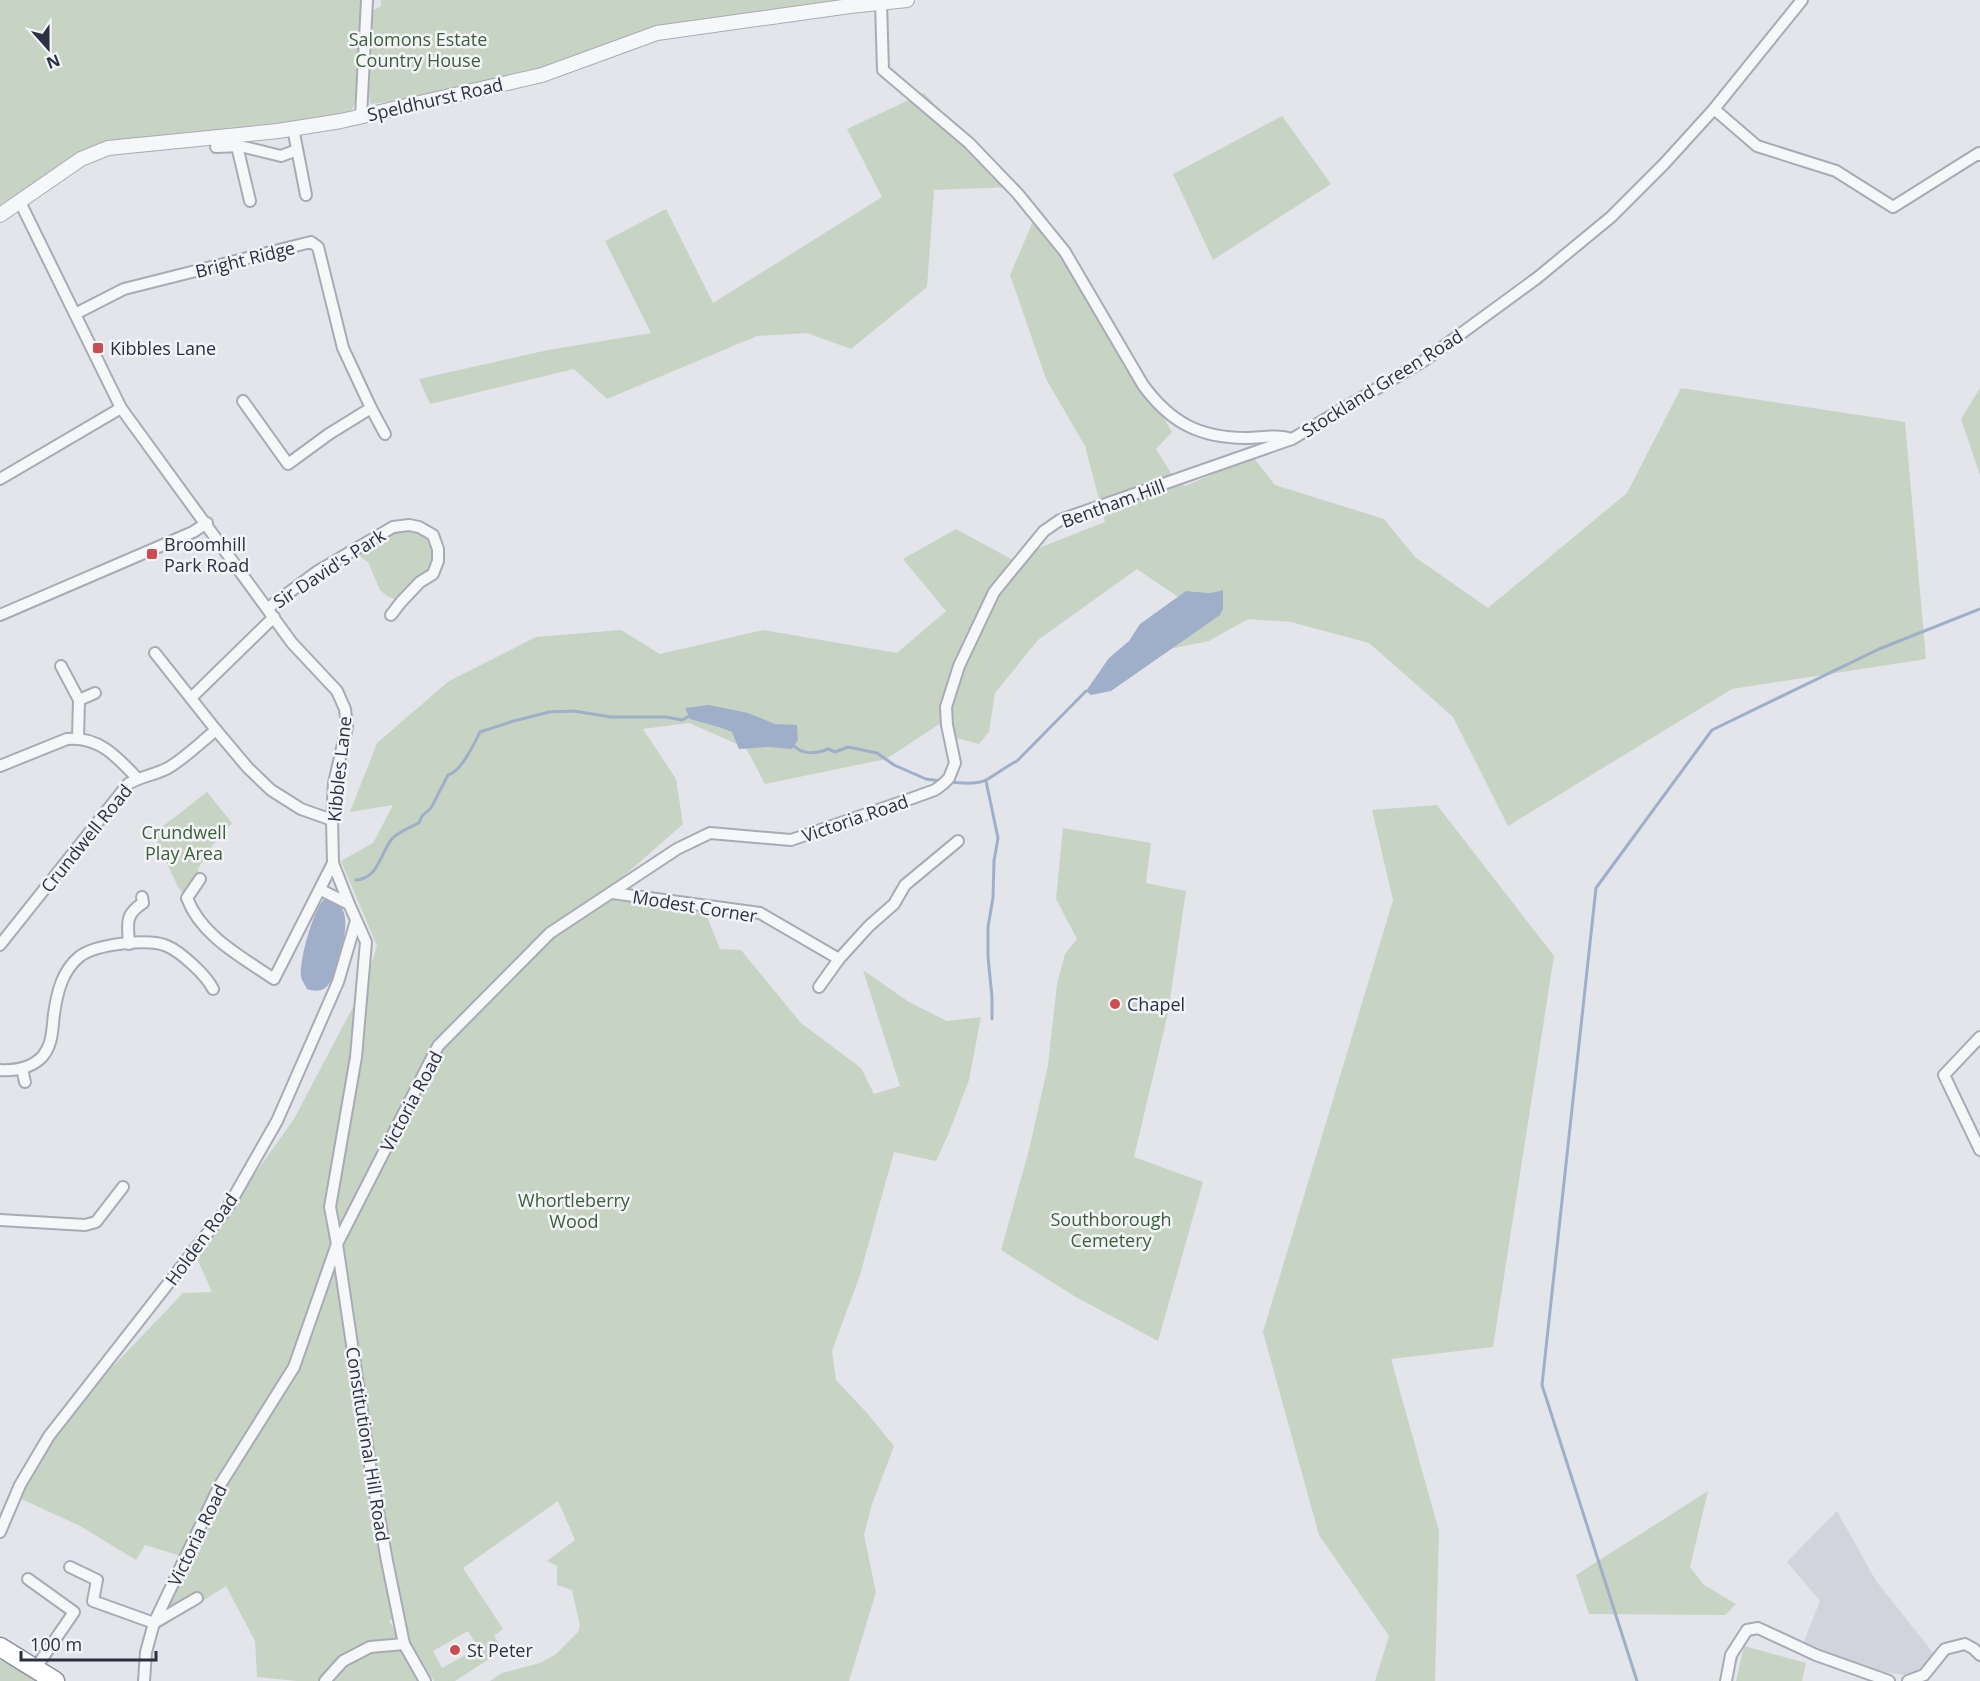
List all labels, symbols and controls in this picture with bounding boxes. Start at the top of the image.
north arrow [18,18,78,78]
park label: Salomons Estate Country House [349,27,487,72]
text: N [43,49,63,75]
street label: Speldhurst Road [365,72,505,126]
street label: Bright Ridge [193,235,297,283]
street label: Stockland Green Road [1297,324,1467,442]
place label: Kibbles Lane [110,336,216,360]
marker: Kibbles Lane [91,341,105,355]
street label: Bentham Hill [1058,473,1168,533]
street label: Sir David's Park [268,523,390,613]
place label: Broomhill Park Road [164,532,249,577]
marker: Broomhill Park Road [145,547,159,561]
street label: Kibbles Lane [322,715,356,823]
street label: Crundwell Road [35,779,137,897]
street label: Victoria Road [799,789,911,847]
park label: Crundwell Play Area [142,820,226,865]
street label: Modest Corner [631,884,760,928]
place label: Chapel [1127,992,1185,1016]
marker: Chapel [1108,997,1122,1011]
street label: Victoria Road [374,1047,448,1155]
street label: Holden Road [159,1188,243,1290]
park label: Whortleberry Wood [518,1188,631,1233]
park label: Southborough Cemetery [1050,1207,1172,1252]
street label: Constitutional Hill Road [341,1345,395,1543]
street label: Victoria Road [162,1480,232,1590]
scale bar [21,1624,156,1662]
text: 100 m [30,1632,82,1656]
place label: St Peter [467,1638,533,1662]
marker: St Peter [448,1643,462,1657]

